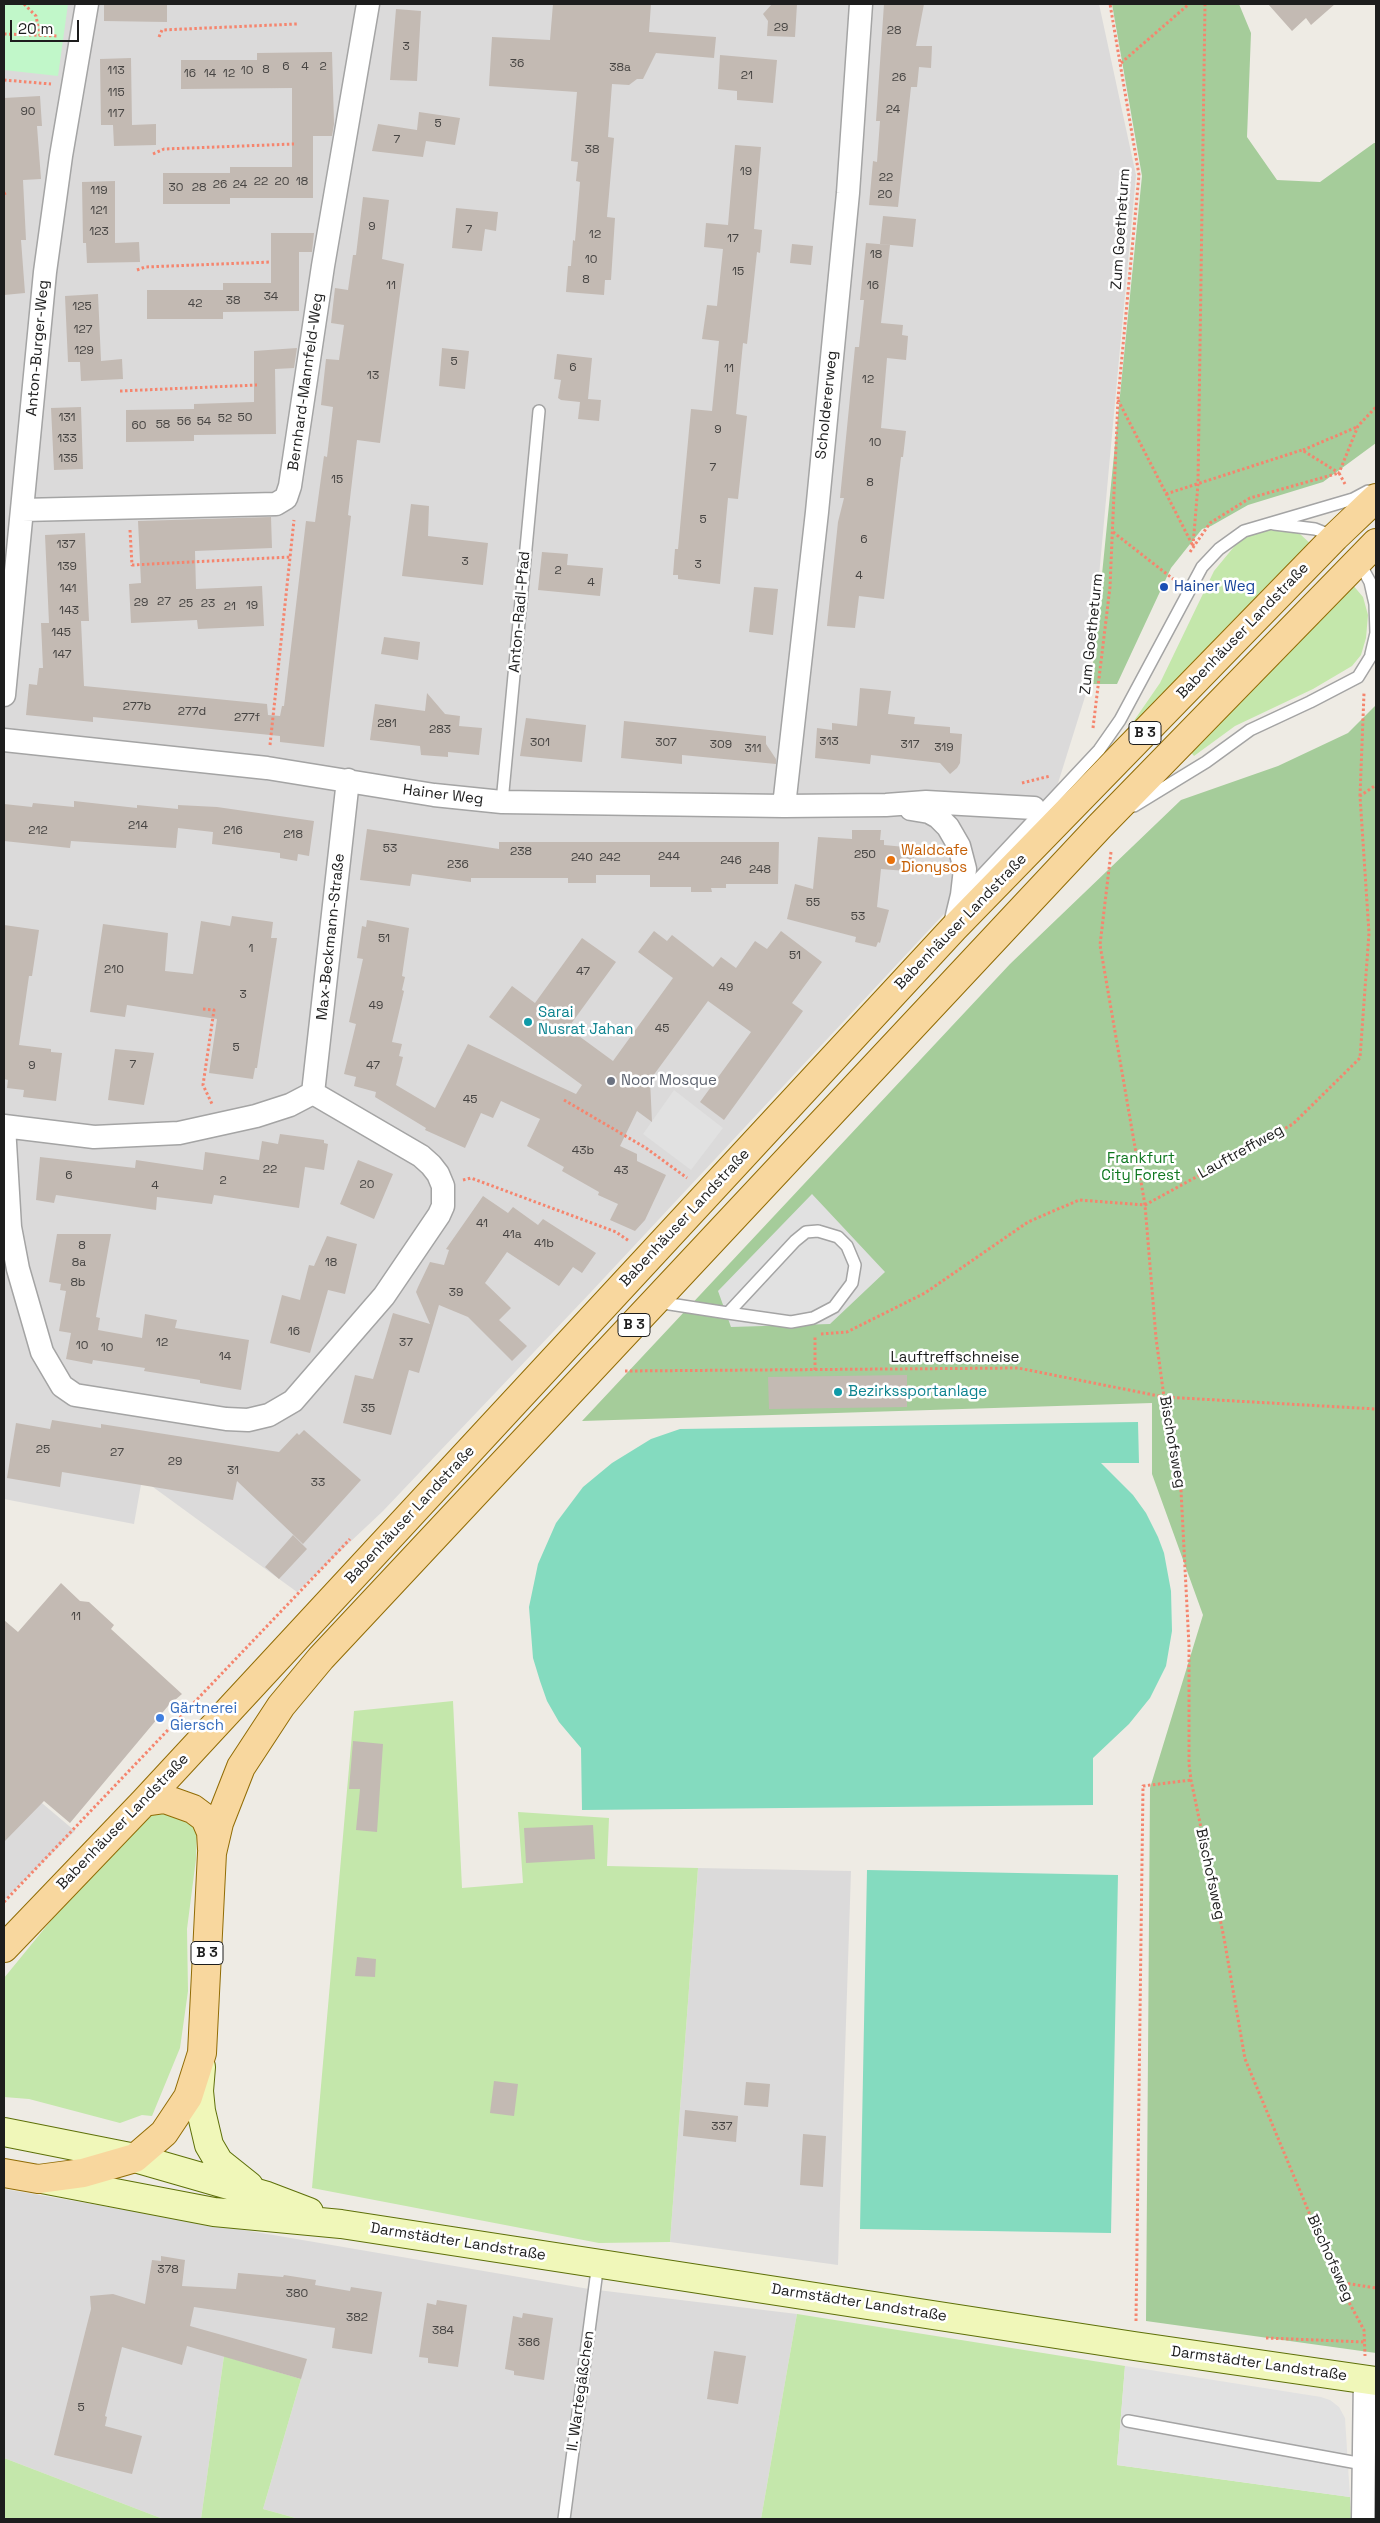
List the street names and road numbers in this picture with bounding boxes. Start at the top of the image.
street label: Zum Goetheturm [1108,168,1134,290]
street label: Anton-Burger-Weg [23,279,53,417]
street label: Bernhard-Mannfeld-Weg [285,292,327,472]
street label: Scholdererweg [812,350,842,460]
street label: Anton-Radl-Pfad [506,550,534,674]
street label: Babenhäuser Landstraße [1173,559,1313,703]
street label: Zum Goetheturm [1077,573,1107,695]
road number: B 3 [1129,721,1161,744]
street label: Hainer Weg [402,781,484,809]
street label: Babenhäuser Landstraße [891,850,1031,994]
street label: Max-Beckmann-Straße [313,853,349,1021]
street label: Lauftreffweg [1195,1121,1287,1183]
street label: Babenhäuser Landstraße [616,1145,754,1291]
road number: B 3 [618,1314,650,1336]
street label: Lauftreffschneise [891,1349,1019,1367]
street label: Bischofsweg [1155,1394,1189,1490]
street label: Babenhäuser Landstraße [341,1442,479,1588]
street label: Babenhäuser Landstraße [53,1750,193,1894]
street label: Bischofsweg [1191,1826,1229,1922]
road number: B 3 [191,1942,223,1965]
street label: Bischofsweg [1303,2212,1357,2304]
street label: Darmstädter Landstraße [369,2219,547,2265]
street label: Darmstädter Landstraße [770,2280,948,2326]
street label: II. Wartegäßchen [564,2330,598,2452]
street label: Darmstädter Landstraße [1170,2343,1348,2385]

